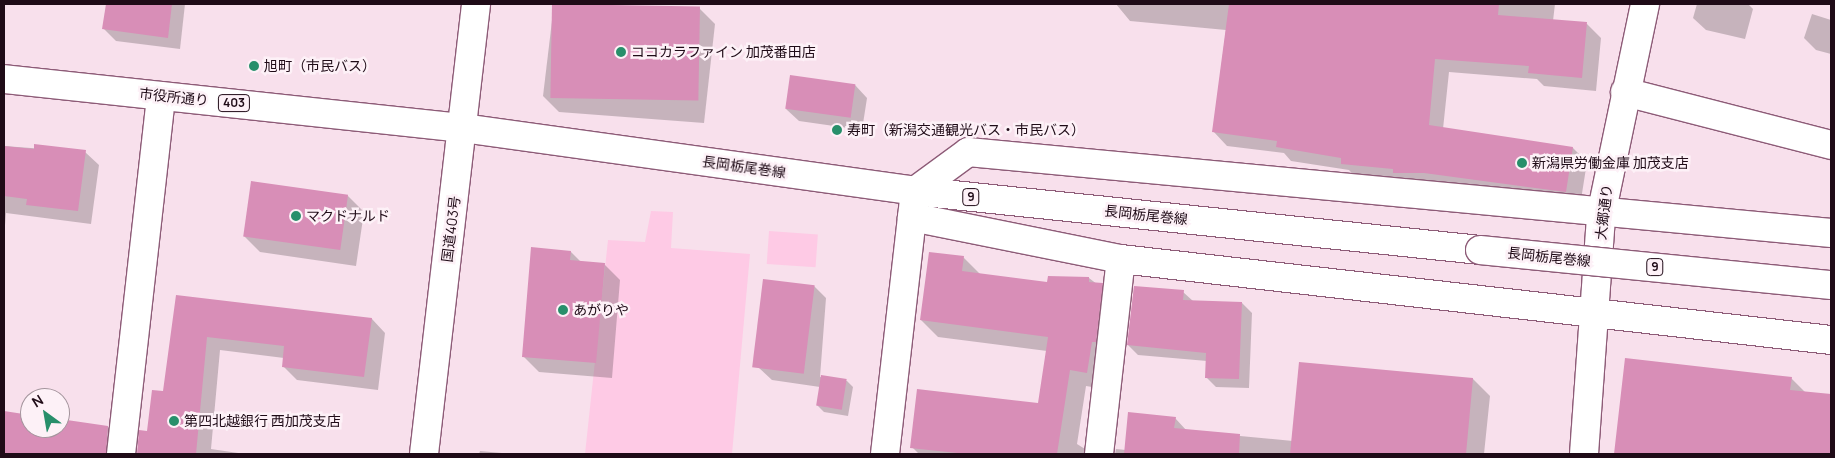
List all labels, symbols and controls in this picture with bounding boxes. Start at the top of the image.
place label: ココカラファイン 加茂番田店 [631,44,816,60]
marker: ココカラファイン 加茂番田店 [615,46,627,58]
place label: 旭町（市民バス） [264,58,376,74]
marker: 旭町（市民バス） [248,60,260,72]
street label: 市役所通り [138,85,210,109]
road number: 403 [218,94,250,112]
place label: 寿町（新潟交通観光バス・市民バス） [847,122,1085,138]
marker: 寿町（新潟交通観光バス・市民バス） [831,124,843,136]
street label: 長岡栃尾巻線 [701,153,787,181]
place label: 新潟県労働金庫 加茂支店 [1532,155,1689,171]
marker: 新潟県労働金庫 加茂支店 [1516,157,1528,169]
street label: 大郷通り [1592,183,1616,241]
road number: 9 [962,188,980,206]
street label: 国道403号 [439,195,463,263]
street label: 長岡栃尾巻線 [1103,202,1189,228]
place label: マクドナルド [306,208,390,224]
marker: マクドナルド [290,210,302,222]
street label: 長岡栃尾巻線 [1506,244,1592,270]
road number: 9 [1646,258,1664,276]
place label: あがりや [573,302,629,318]
marker: あがりや [557,304,569,316]
north arrow [20,388,70,438]
text: N [28,390,47,411]
place label: 第四北越銀行 西加茂支店 [184,413,341,429]
marker: 第四北越銀行 西加茂支店 [168,415,180,427]

